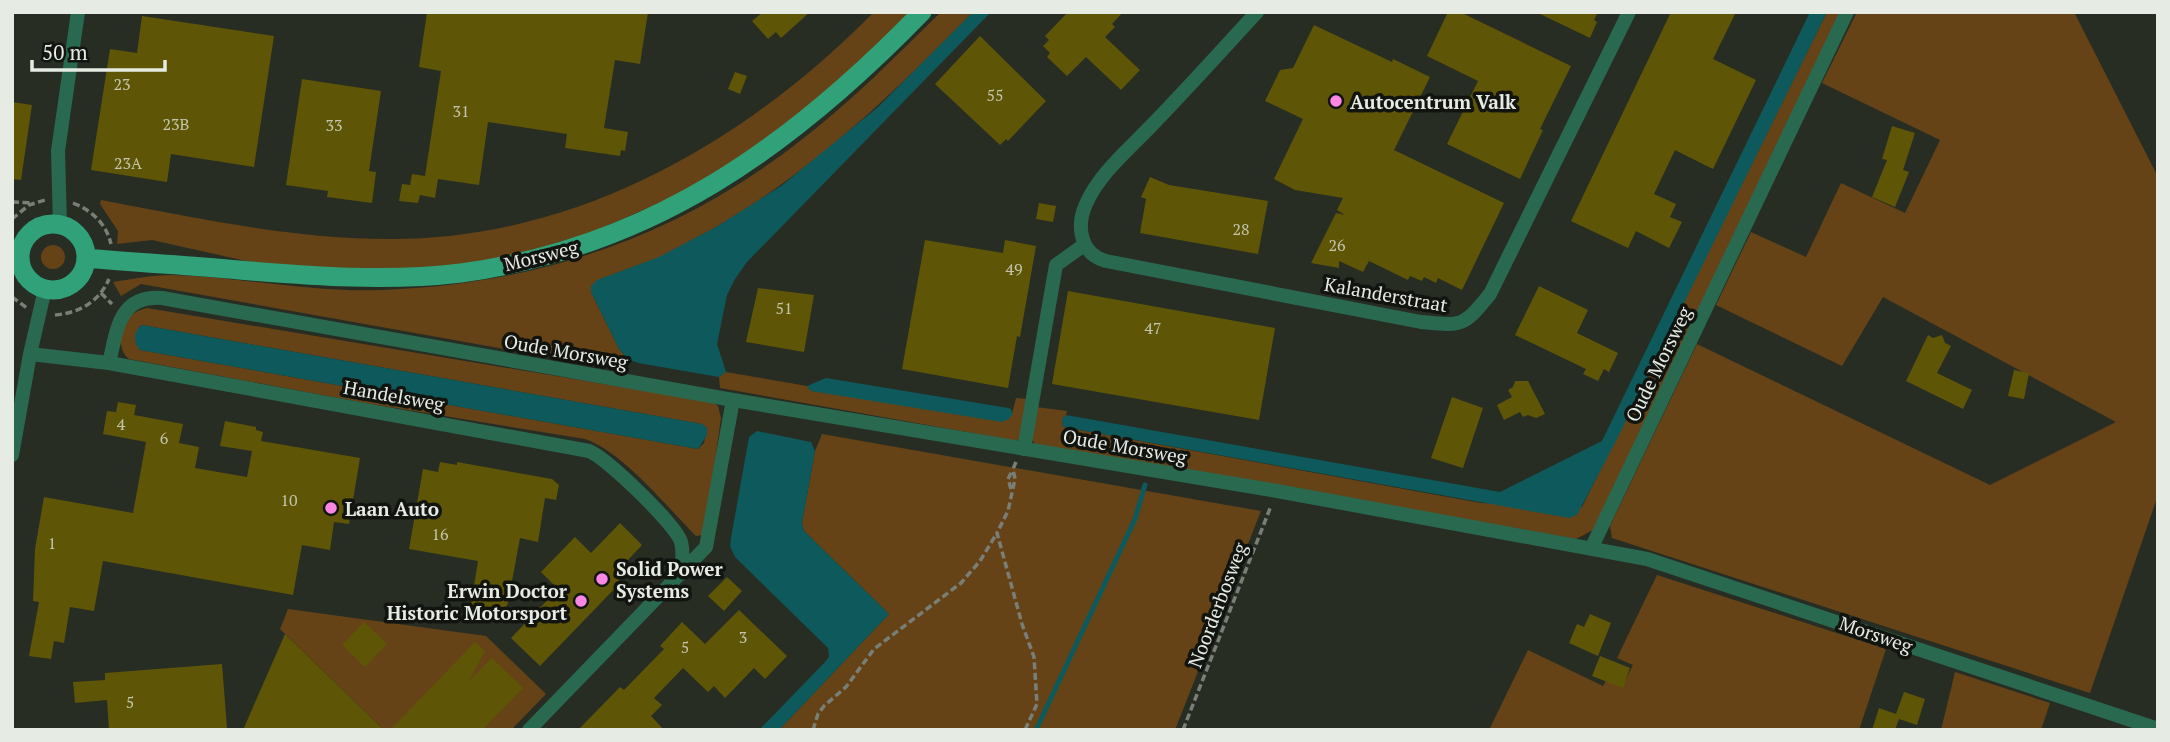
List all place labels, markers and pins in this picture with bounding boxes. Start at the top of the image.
place label: Autocentrum Valk [1350,89,1517,114]
marker: Autocentrum Valk [1328,93,1344,109]
place label: Laan Auto [345,496,439,521]
marker: Laan Auto [323,500,339,516]
place label: Solid Power Systems [616,556,724,603]
marker: Solid Power Systems [594,571,610,587]
place label: Erwin Doctor Historic Motorsport [387,578,568,625]
marker: Erwin Doctor Historic Motorsport [573,593,589,609]

